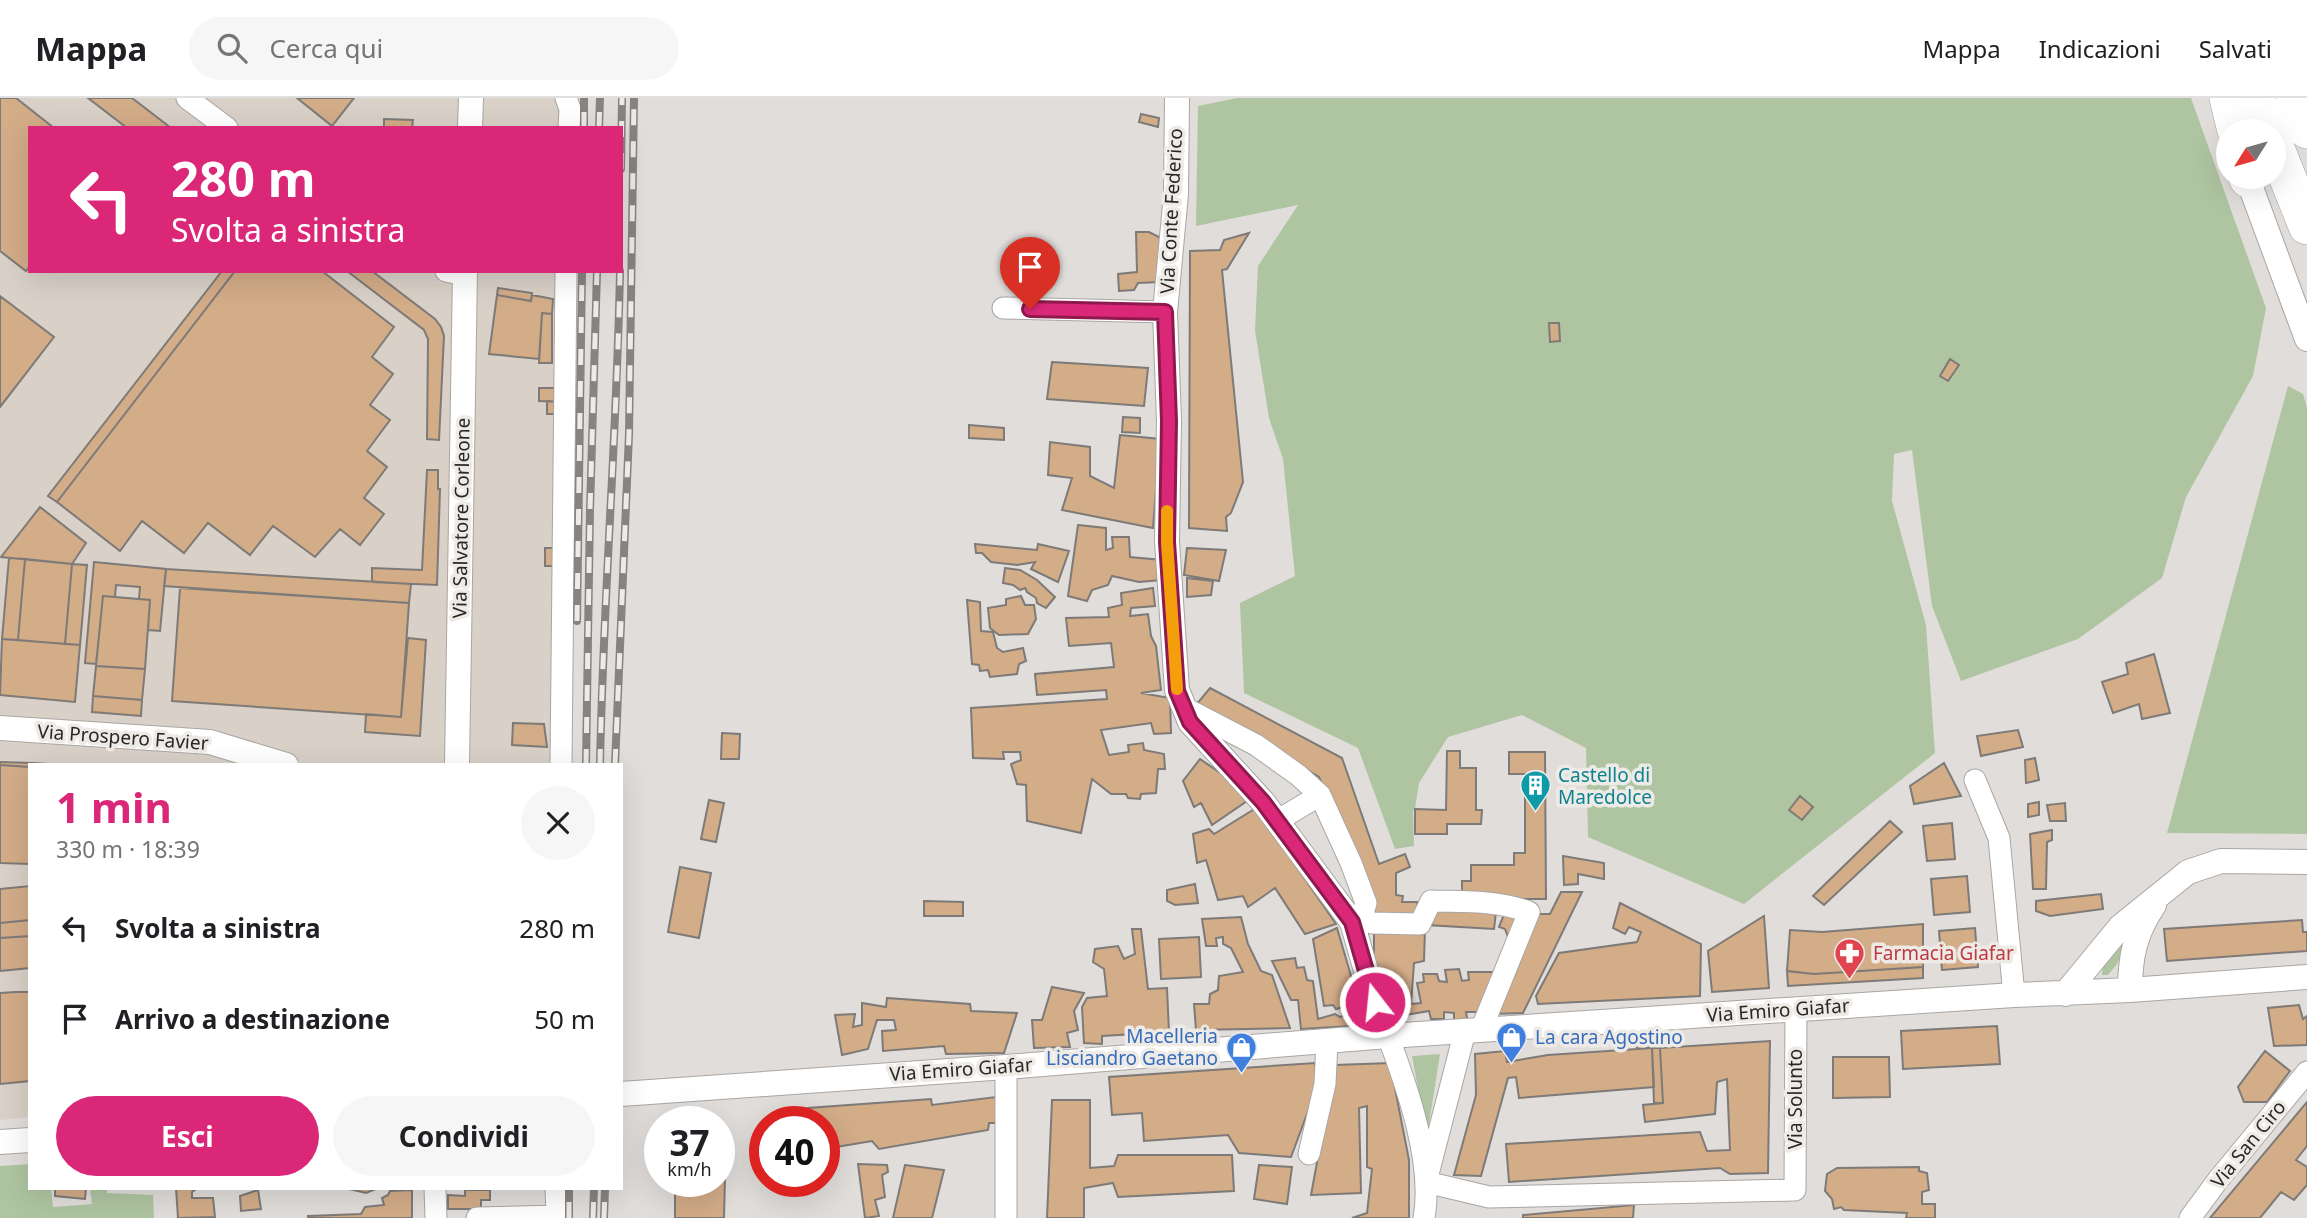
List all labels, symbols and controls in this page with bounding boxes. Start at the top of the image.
search box [189,17,679,80]
text: Mappa [35,26,147,71]
icon: search [213,29,251,67]
text: Cerca qui [269,30,383,66]
text: Mappa [1923,32,2001,65]
text: Indicazioni [2039,32,2161,65]
text: Salvati [2199,32,2272,65]
north arrow [2216,119,2286,189]
map controls [2216,119,2286,189]
street label: Via Conte Federico [1154,127,1188,295]
text: 280 m [171,145,316,211]
icon: left [56,154,147,245]
text: Svolta a sinistra [171,208,406,251]
pin [1000,237,1060,309]
icon: arrive [1011,248,1049,286]
street label: Via Salvatore Corleone [446,417,476,619]
street label: Via Prospero Favier [37,718,210,756]
place label: Castello di Maredolce [1558,762,1652,810]
building icon: Castello di Maredolce [1518,769,1552,813]
text: 1 min [56,778,172,835]
button: close [521,786,595,860]
text: 330 m · 18:39 [56,833,200,865]
icon: left [56,909,94,947]
text: Svolta a sinistra [115,910,321,946]
text: 280 m [519,910,595,946]
pharmacy icon: Farmacia Giafar [1833,936,1867,980]
place label: Farmacia Giafar [1873,940,2014,966]
position arrow [1338,965,1412,1039]
street label: Via Emiro Giafar [1706,992,1851,1028]
icon: arrive [56,1000,94,1038]
text: Arrivo a destinazione [115,1001,390,1037]
text: 50 m [534,1001,595,1037]
shop icon: La cara Agostino [1495,1020,1529,1064]
place label: Macelleria Lisciandro Gaetano [1046,1023,1218,1071]
place label: La cara Agostino [1535,1024,1683,1050]
shop icon: Macelleria Lisciandro Gaetano [1224,1030,1258,1074]
street label: Via Solunto [1782,1049,1808,1149]
street label: Via Emiro Giafar [889,1051,1034,1087]
street label: Via San Ciro [2205,1095,2291,1193]
button: Esci [56,1096,319,1176]
button: Condividi [333,1096,595,1176]
speed limit sign: 40 [749,1106,840,1197]
text: 37 [669,1119,710,1166]
text: km/h [667,1157,712,1181]

